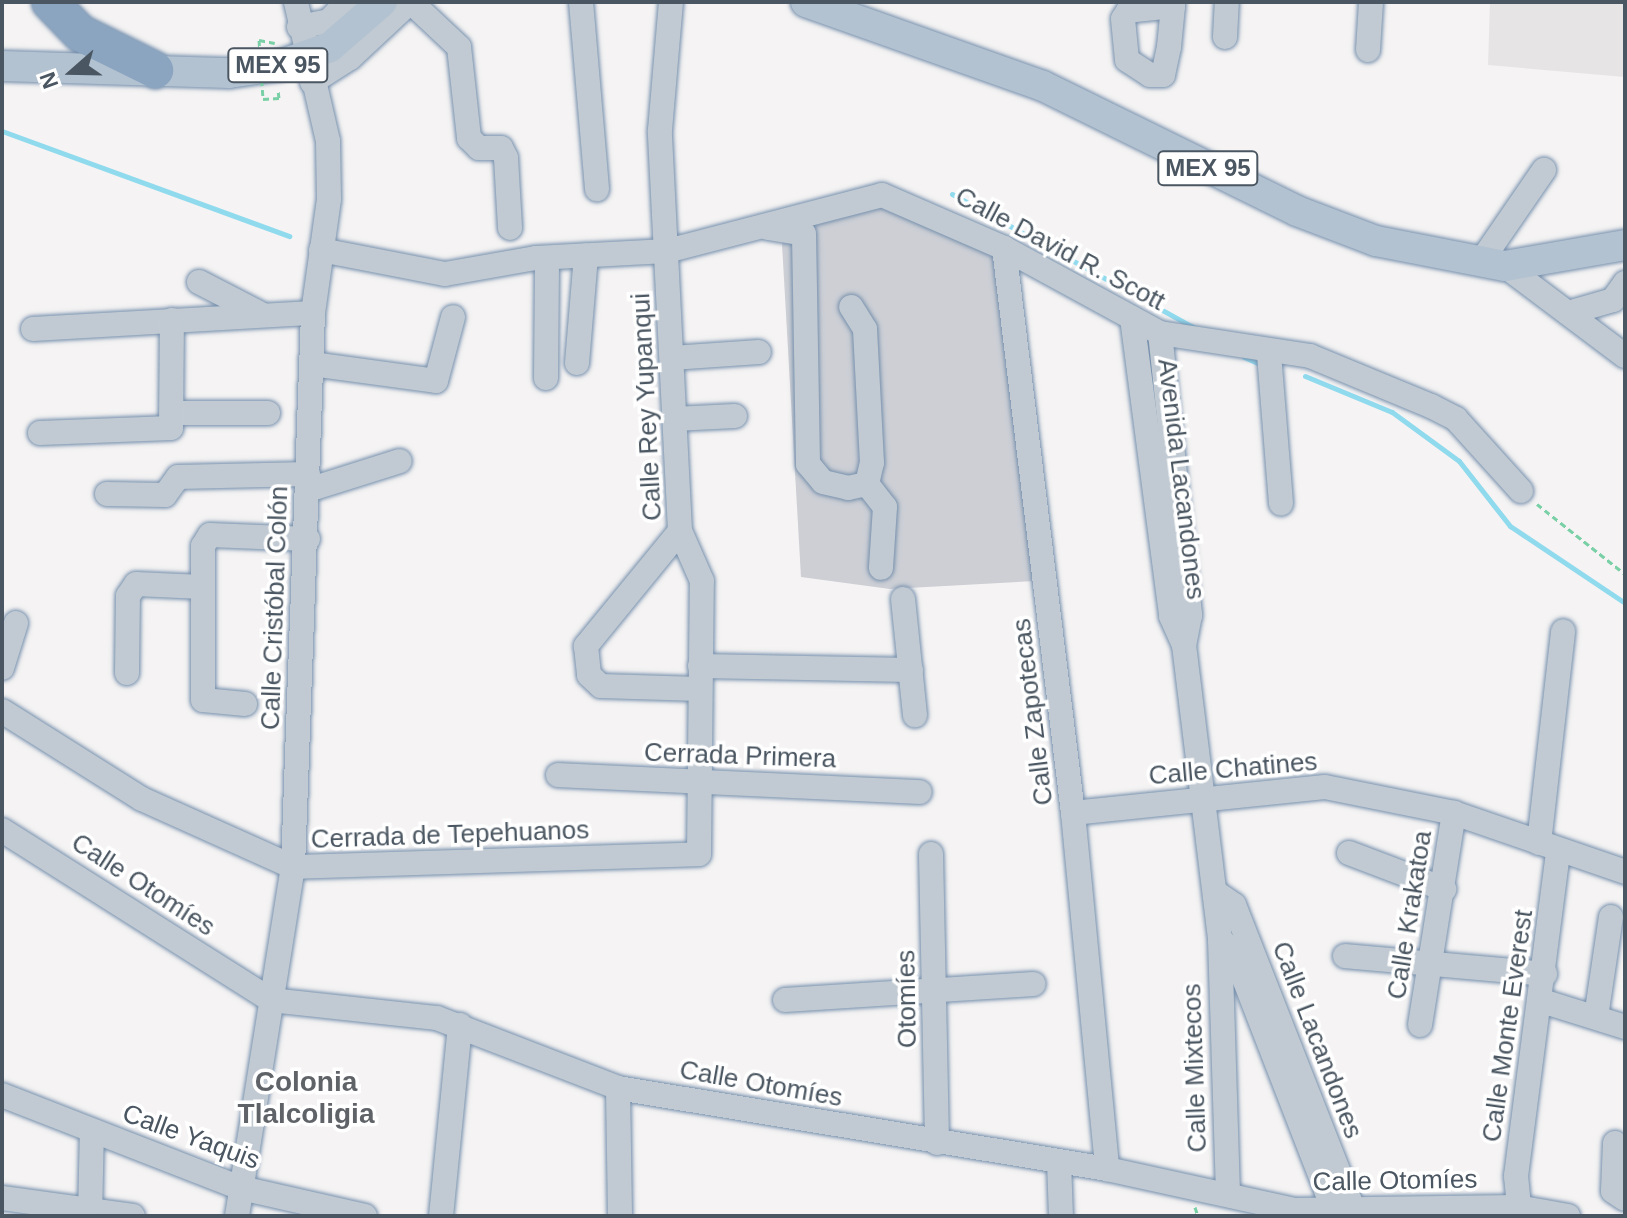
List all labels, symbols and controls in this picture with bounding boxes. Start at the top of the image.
north arrow [32,32,112,112]
road number: MEX 95 [226,45,330,85]
text: N [35,69,63,92]
road number: MEX 95 [1156,148,1260,188]
street label: Calle David R. Scott [950,181,1170,317]
street label: Calle Rey Yupanqui [625,292,669,522]
street label: Avenida Lacandones [1151,357,1211,601]
street label: Calle Cristóbal Colón [255,485,295,731]
street label: Calle Zapotecas [1006,617,1060,807]
street label: Cerrada Primera [643,737,837,775]
street label: Calle Chatines [1147,746,1319,792]
street label: Cerrada de Tepehuanos [310,815,590,855]
street label: Calle Otomíes [65,827,221,943]
street label: Calle Krakatoa [1381,828,1439,1002]
street label: Calle Monte Everest [1476,908,1540,1144]
street label: Calle Lacandones [1265,937,1369,1143]
street label: Otomíes [891,950,923,1048]
street label: Calle Mixtecos [1176,983,1214,1153]
street label: Calle Otomíes [677,1054,845,1114]
district label: Colonia Tlalcoligia [238,1065,374,1131]
street label: Calle Yaquis [118,1098,264,1176]
street label: Calle Otomíes [1312,1164,1478,1198]

